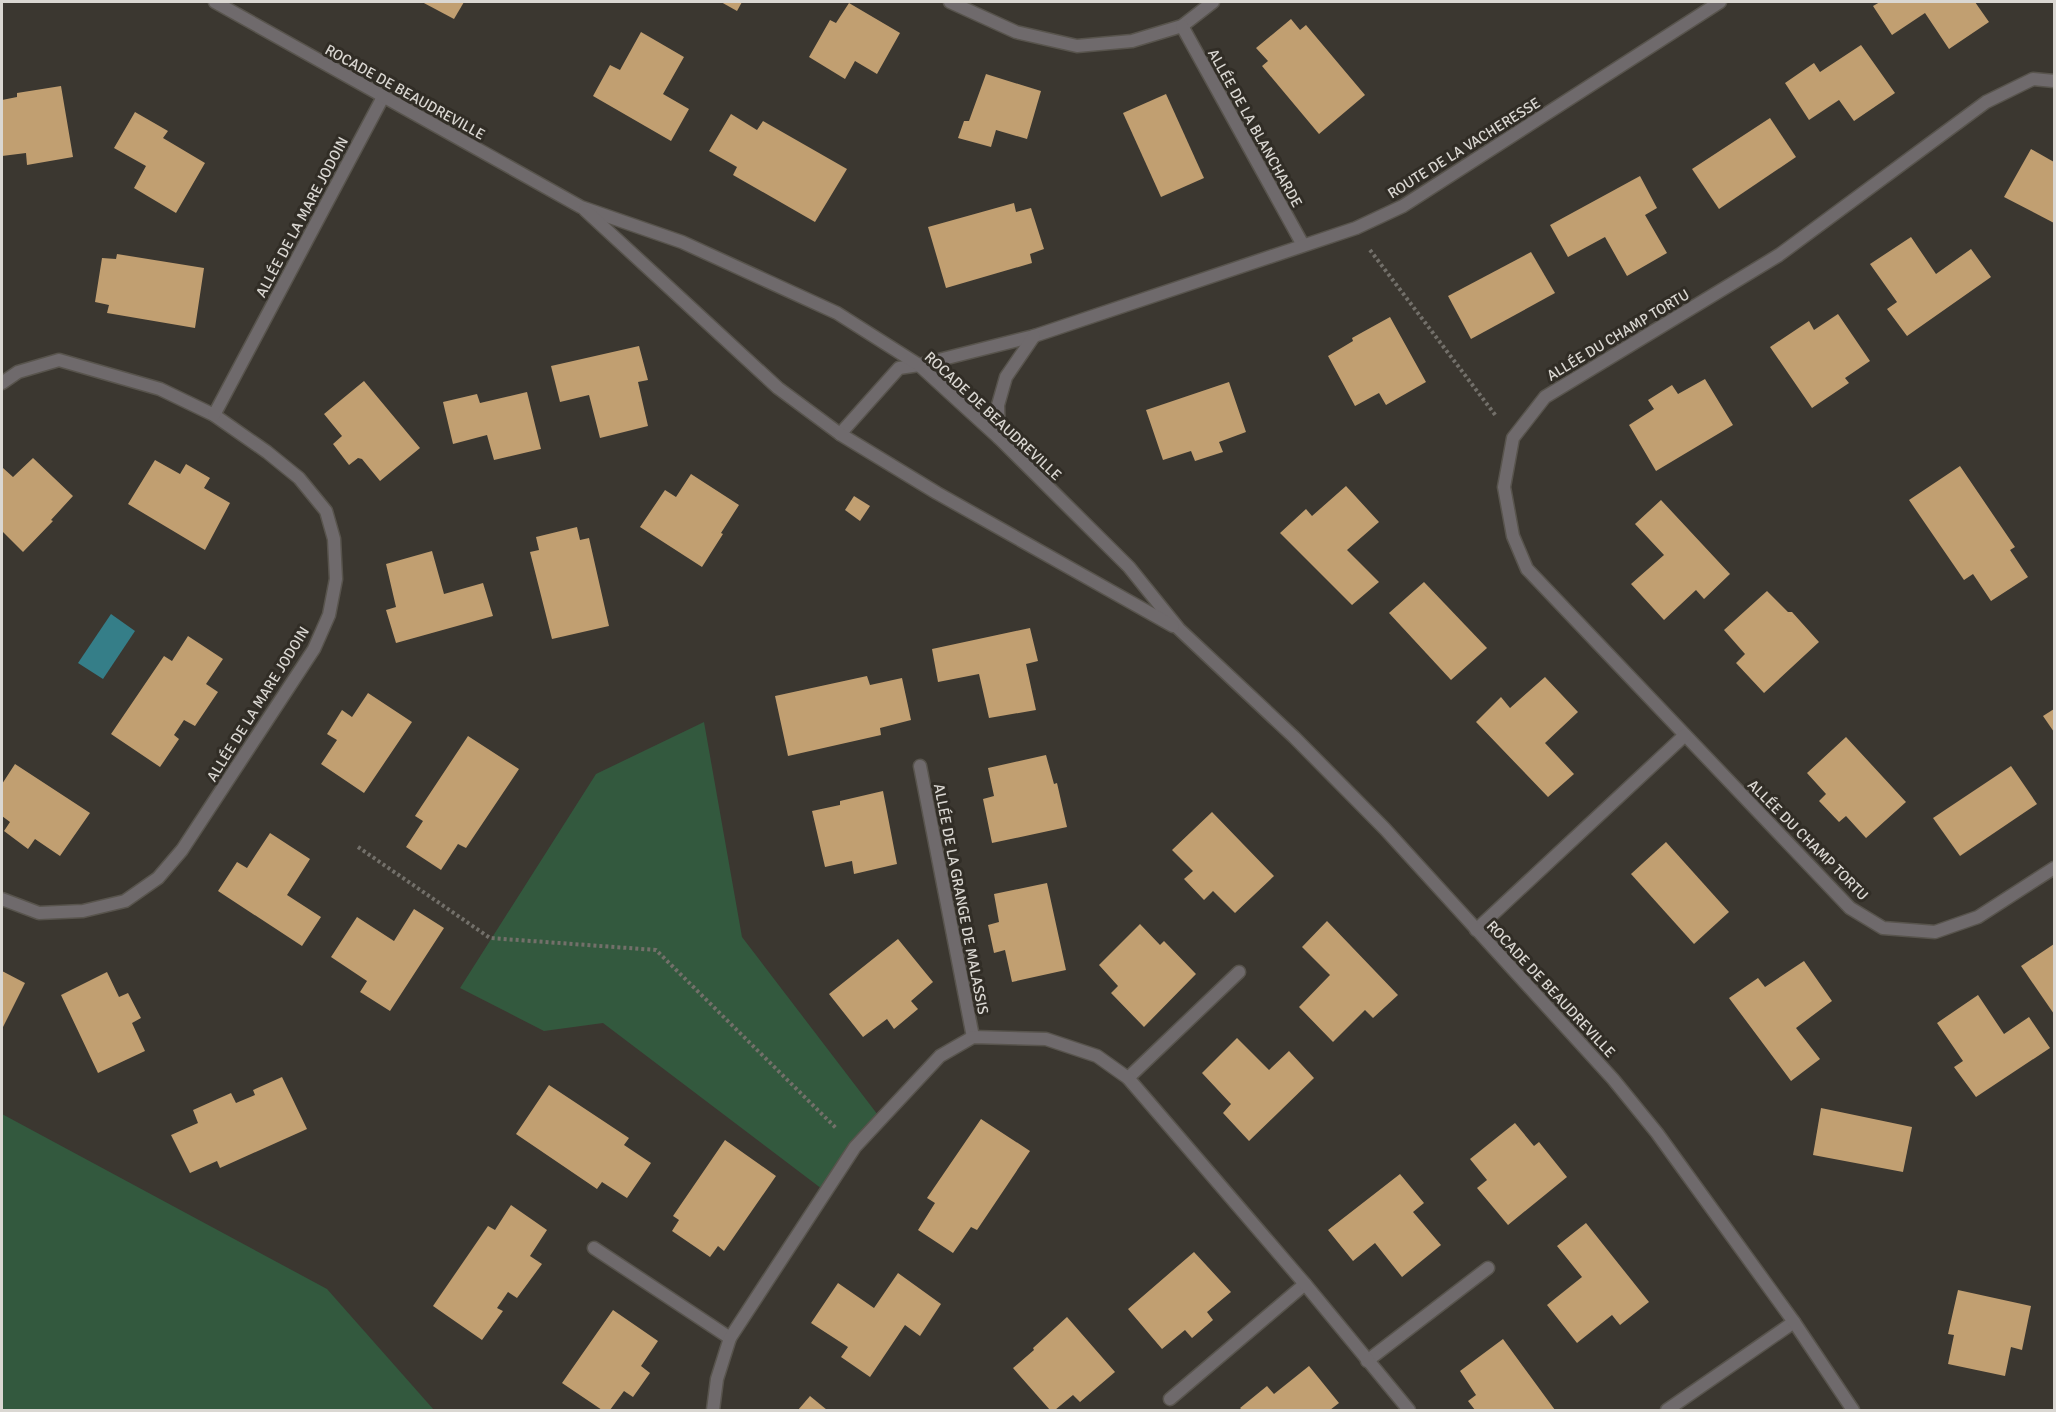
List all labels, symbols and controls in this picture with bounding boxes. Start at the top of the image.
street label: ROCADE DE BEAUDREVILLE [322,40,488,144]
street label: ALLÉE DE LA BLANCHARDE [1204,45,1307,210]
street label: ROUTE DE LA VACHERESSE [1384,94,1544,202]
street label: ALLÉE DE LA MARE JODOIN [251,133,352,300]
street label: ALLÉE DU CHAMP TORTU [1543,284,1693,385]
street label: ROCADE DE BEAUDREVILLE [921,348,1065,484]
street label: ALLÉE DE LA MARE JODOIN [202,623,313,785]
street label: ALLÉE DU CHAMP TORTU [1744,775,1873,904]
street label: ALLÉE DE LA GRANGE DE MALASSIS [930,782,993,1016]
street label: ROCADE DE BEAUDREVILLE [1483,917,1619,1061]

